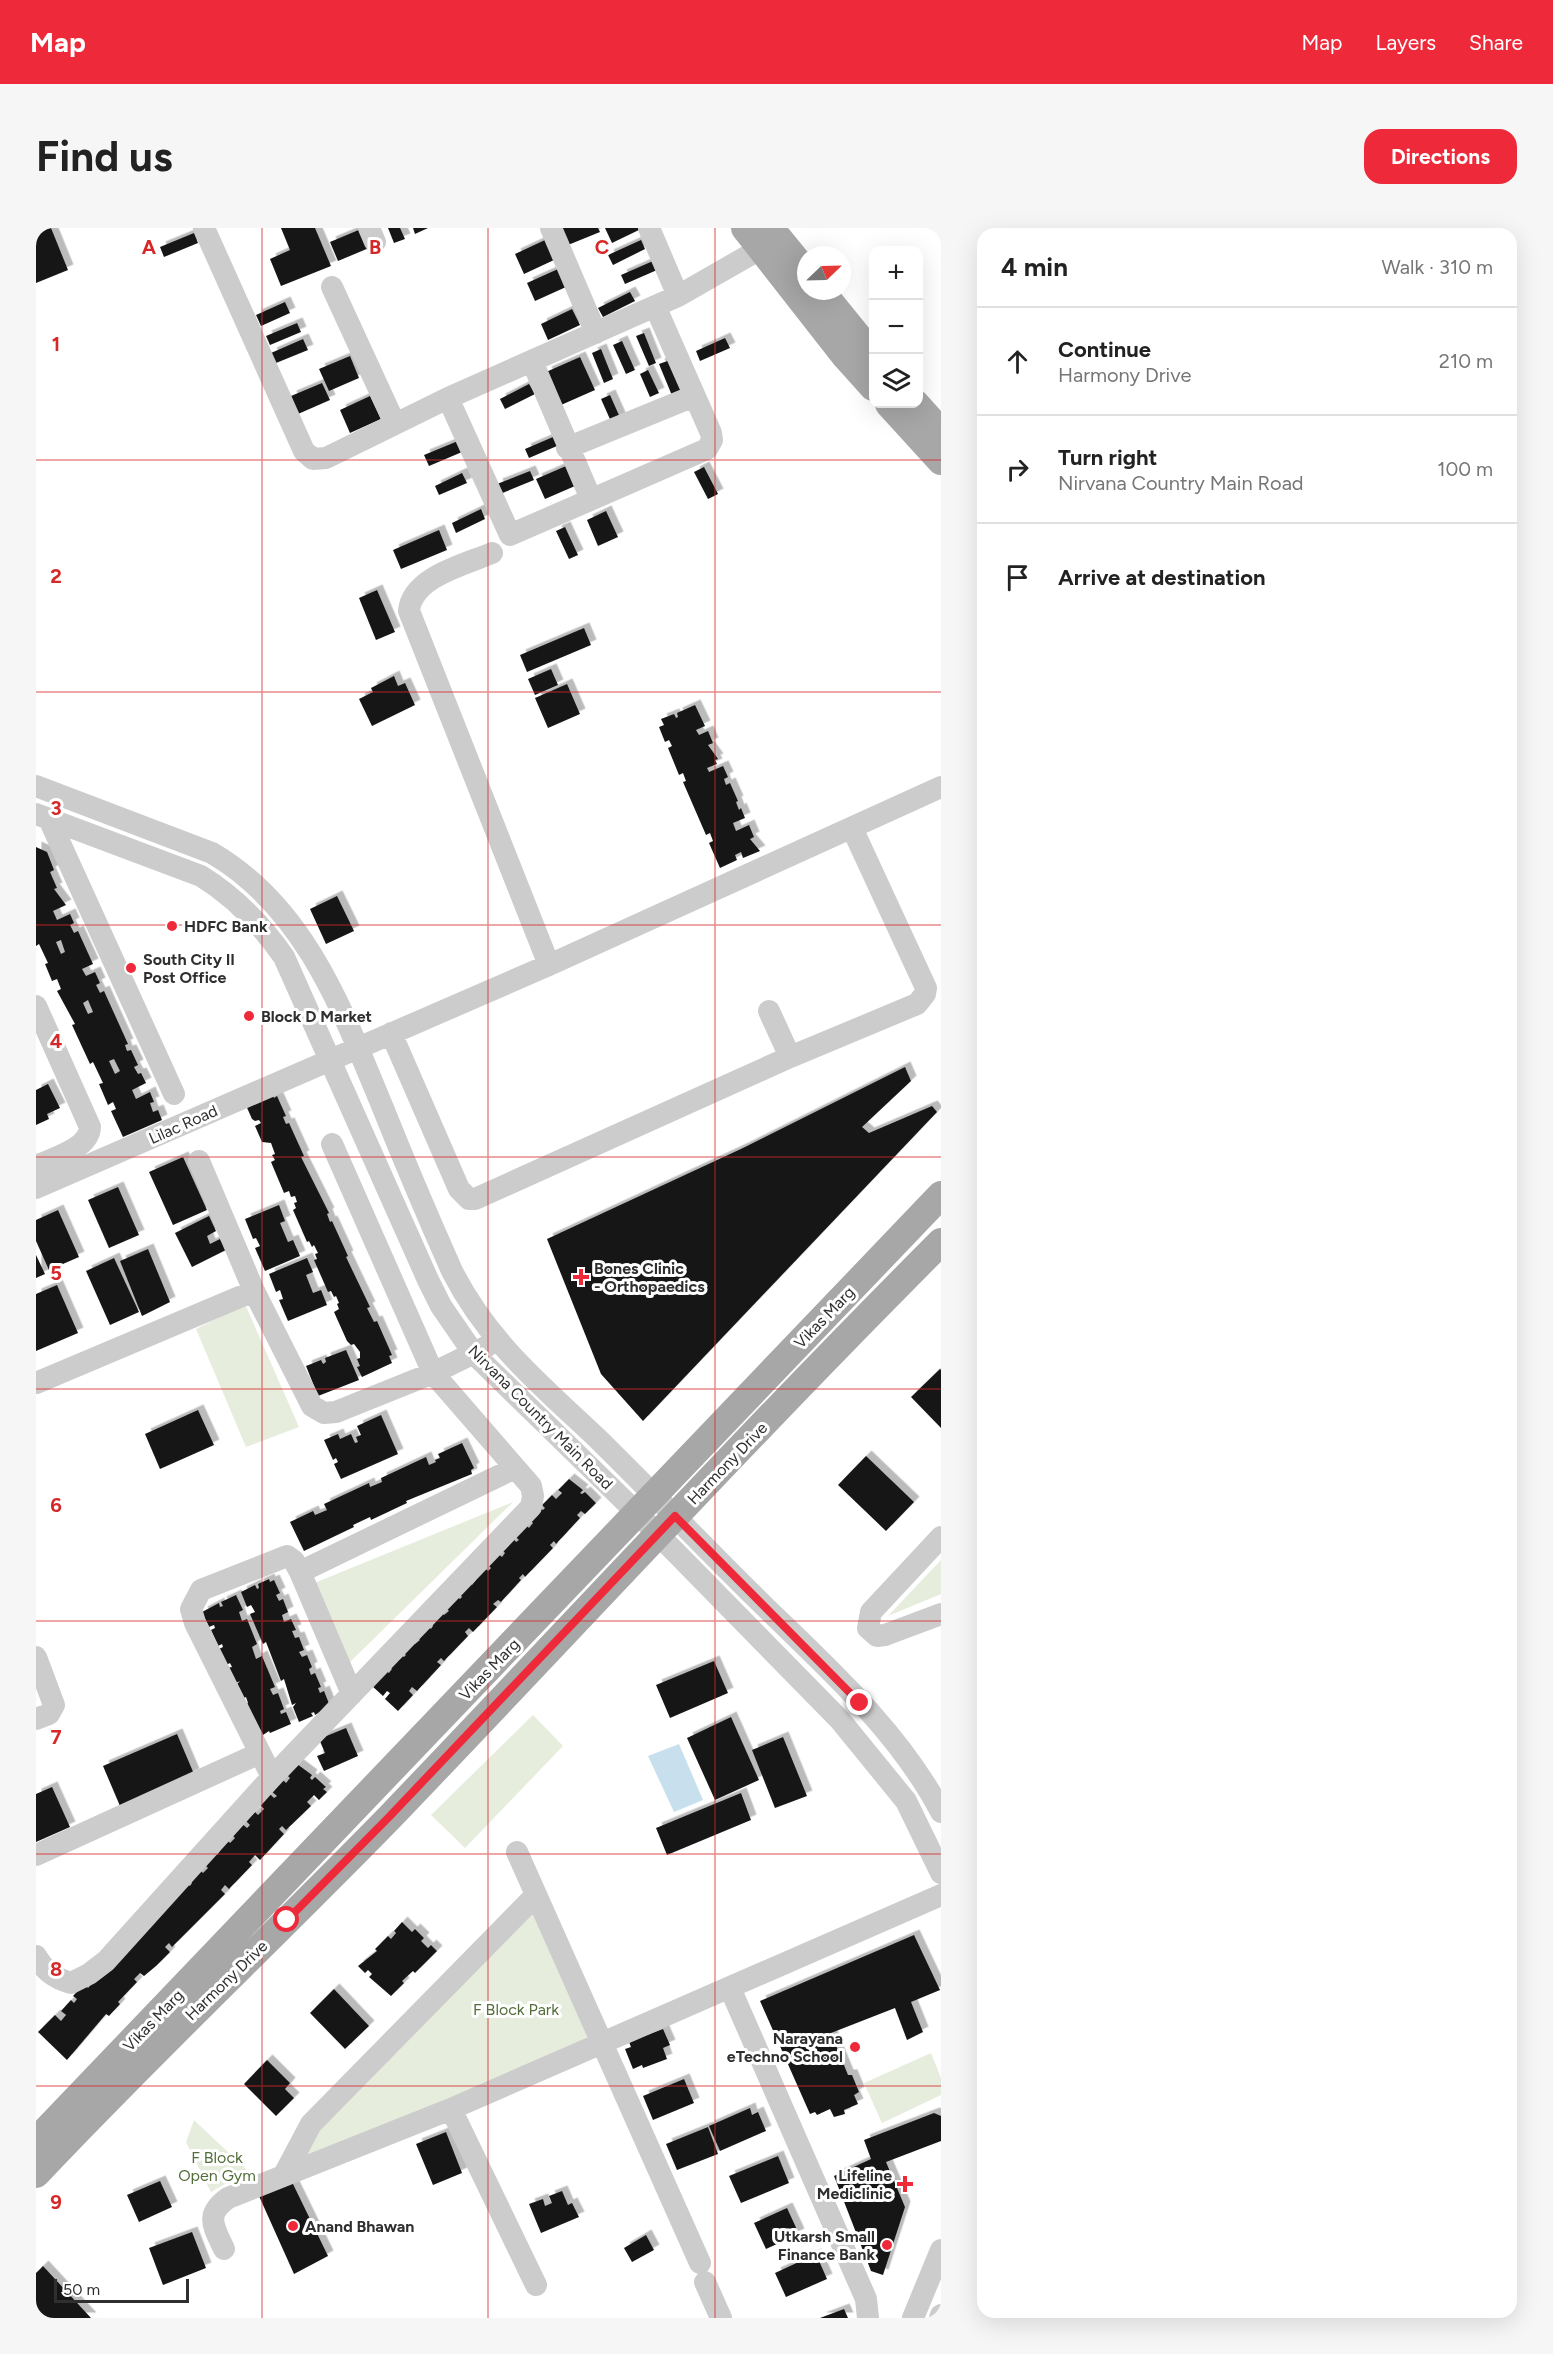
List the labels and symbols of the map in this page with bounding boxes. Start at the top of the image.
text: A [142,235,157,259]
text: B [369,235,381,259]
text: C [595,235,609,259]
north arrow [797,246,851,300]
text: 1 [52,332,60,356]
text: 2 [50,564,62,588]
text: 3 [50,796,62,820]
place label: HDFC Bank [184,917,268,936]
marker: HDFC Bank [165,919,179,933]
place label: South City II Post Office [143,950,235,987]
marker: South City II Post Office [124,961,138,975]
place label: Block D Market [261,1007,372,1026]
marker: Block D Market [242,1009,256,1023]
text: 4 [50,1029,63,1053]
street label: Lilac Road [146,1101,220,1148]
place label: Bones Clinic - Orthopaedics [594,1259,705,1296]
text: 5 [50,1261,62,1285]
marker: Bones Clinic - Orthopaedics [572,1268,590,1286]
street label: Vikas Marg [790,1283,858,1352]
street label: Nirvana Country Main Road [464,1341,617,1494]
street label: Harmony Drive [683,1418,771,1508]
text: 6 [50,1493,62,1517]
street label: Vikas Marg [455,1635,523,1704]
route end [846,1689,872,1715]
text: 7 [50,1725,62,1749]
route start [273,1906,299,1932]
street label: Harmony Drive [181,1936,271,2024]
text: 8 [50,1957,62,1981]
street label: Vikas Marg [119,1986,187,2055]
park label: F Block Park [473,2000,559,2019]
place label: Narayana eTechno School [727,2029,843,2066]
marker: Narayana eTechno School [848,2040,862,2054]
park label: F Block Open Gym [178,2148,256,2185]
place label: Lifeline Mediclinic [817,2166,892,2203]
marker: Lifeline Mediclinic [896,2175,914,2193]
text: 9 [50,2190,62,2214]
place label: Anand Bhawan [305,2217,414,2236]
marker: Anand Bhawan [286,2219,300,2233]
place label: Utkarsh Small Finance Bank [774,2227,875,2264]
marker: Utkarsh Small Finance Bank [880,2238,894,2252]
scale bar [54,2276,189,2304]

